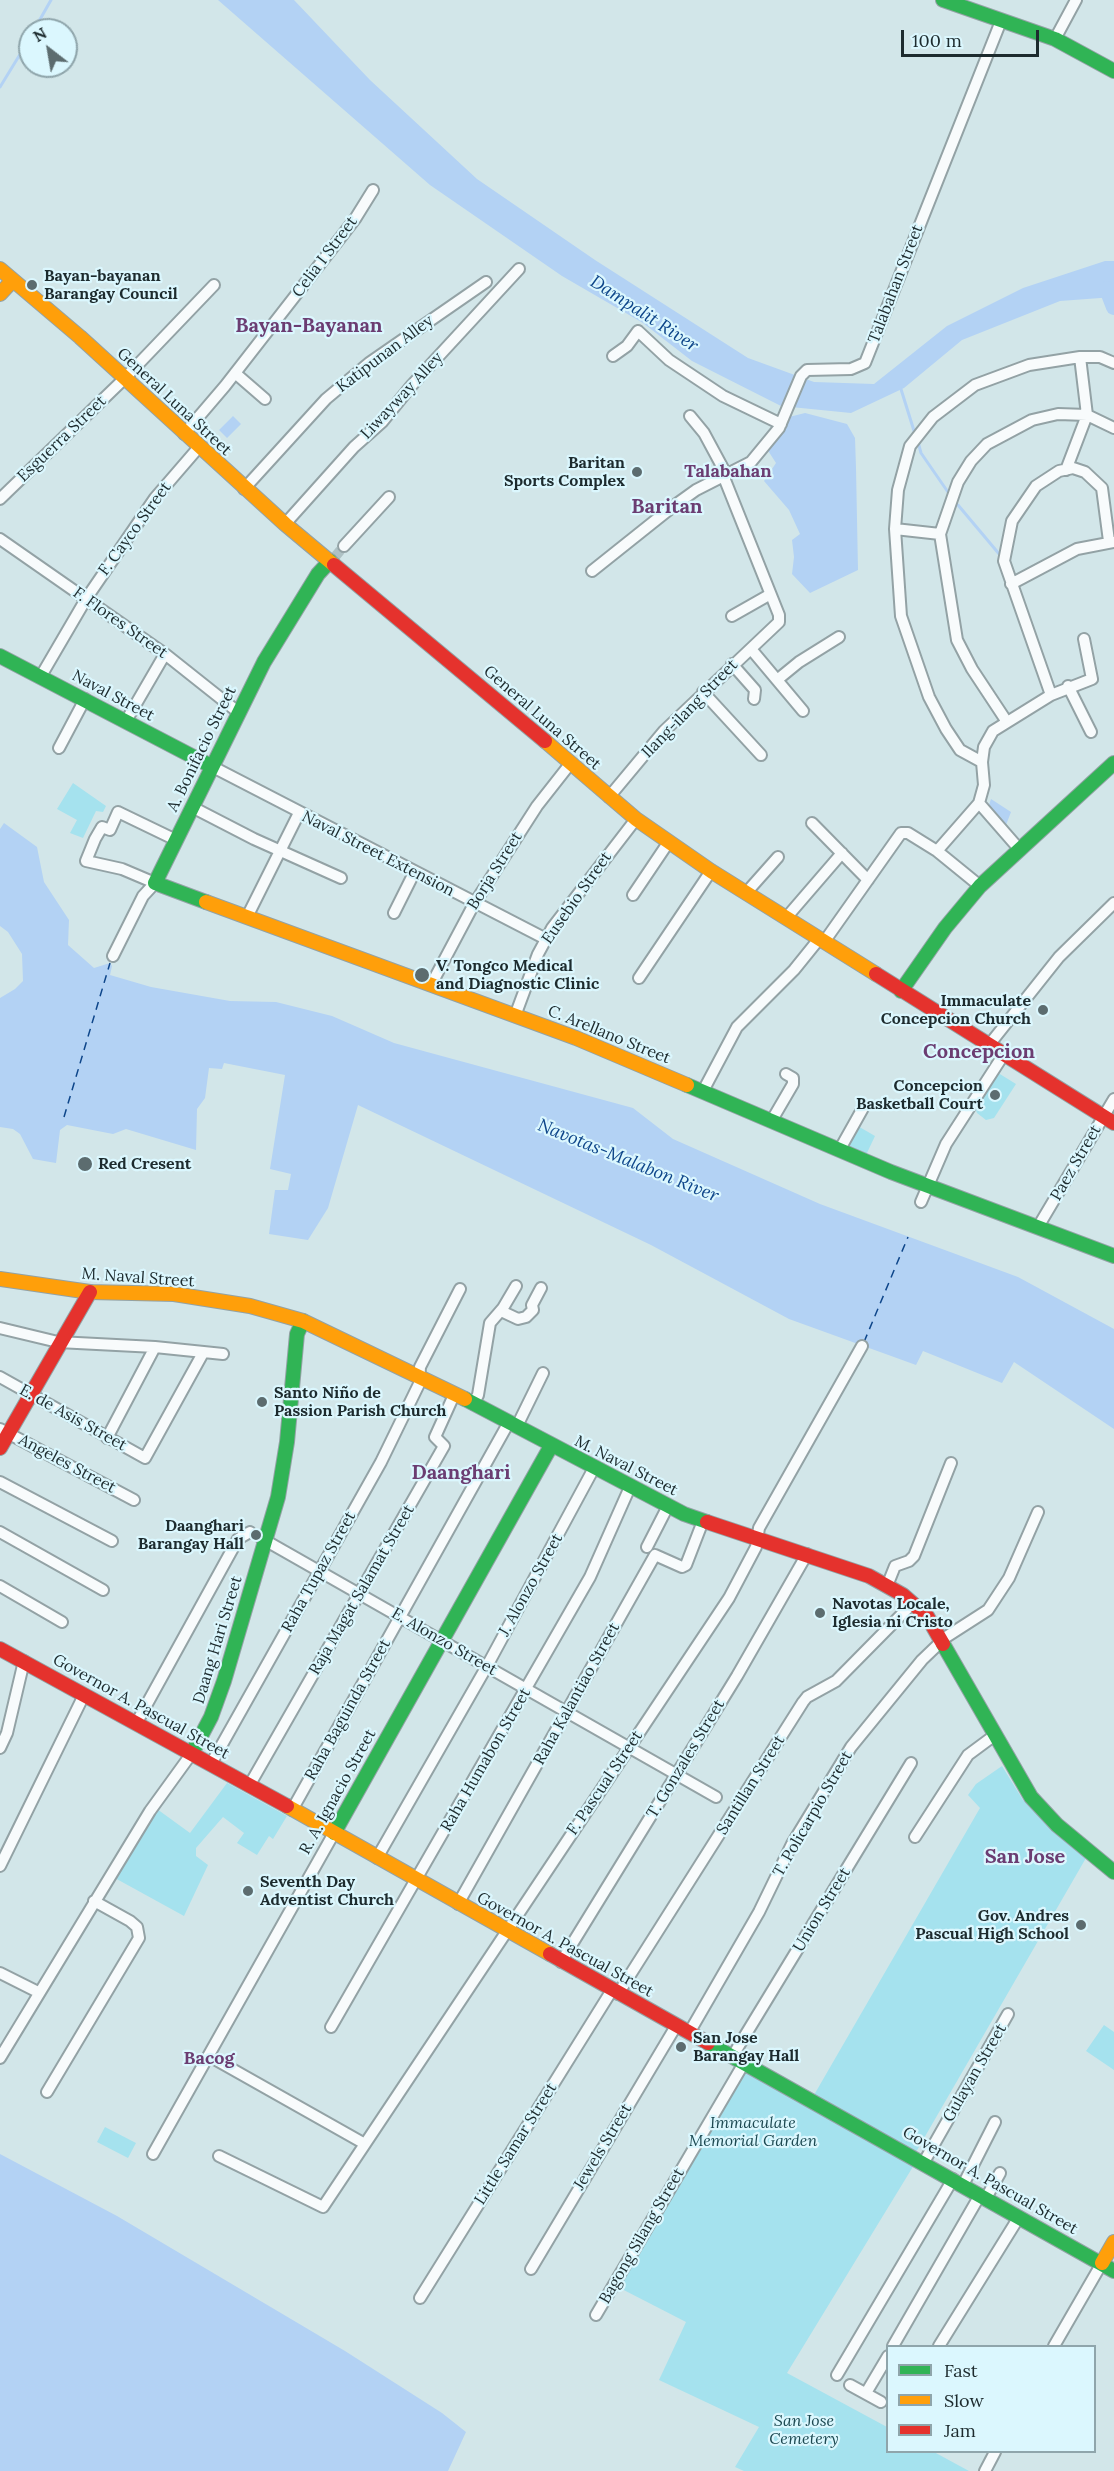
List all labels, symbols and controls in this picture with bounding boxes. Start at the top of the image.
north arrow [18,18,78,78]
scale bar [904,18,1042,56]
text: N [29,23,50,46]
text: 100 m [912,29,962,52]
street label: Celia I Street [288,213,362,301]
street label: Talabahan Street [865,222,927,346]
place label: Bayan-bayanan Barangay Council [44,266,178,304]
water label: Dampalit River [586,271,702,357]
marker: Bayan-bayanan Barangay Council [25,278,39,292]
street label: Katipunan Alley [333,311,437,397]
district label: Bayan-Bayanan [235,314,383,338]
street label: General Luna Street [113,344,235,460]
street label: Liwayway Alley [357,348,447,444]
street label: Esguerra Street [14,392,110,486]
place label: Baritan Sports Complex [504,453,625,491]
district label: Talabahan [684,461,772,483]
marker: Baritan Sports Complex [630,465,644,479]
street label: F. Cayco Street [95,478,175,580]
district label: Baritan [631,495,703,519]
street label: F. Flores Street [69,583,171,663]
street label: Ilang-ilang Street [638,656,742,762]
street label: General Luna Street [479,662,605,774]
street label: Naval Street [69,666,157,726]
street label: A. Bonifacio Street [163,683,241,815]
street label: Naval Street Extension [299,807,457,901]
street label: Borja Street [463,828,527,914]
street label: Eusebio Street [538,848,616,948]
place label: V. Tongco Medical and Diagnostic Clinic [436,956,599,994]
marker: V. Tongco Medical and Diagnostic Clinic [413,966,431,984]
place label: Immaculate Concepcion Church [881,991,1031,1029]
street label: C. Arellano Street [545,1002,673,1068]
marker: Immaculate Concepcion Church [1036,1003,1050,1017]
district label: Concepcion [923,1040,1035,1064]
place label: Concepcion Basketball Court [856,1076,983,1114]
marker: Concepcion Basketball Court [988,1088,1002,1102]
water label: Navotas-Malabon River [534,1115,722,1207]
street label: Paez Street [1047,1122,1105,1204]
place label: Red Cresent [98,1154,191,1174]
marker: Red Cresent [76,1155,94,1173]
street label: M. Naval Street [81,1264,195,1292]
street label: E. de Asis Street [16,1381,130,1455]
place label: Santo Niño de Passion Parish Church [274,1383,446,1421]
marker: Santo Niño de Passion Parish Church [255,1395,269,1409]
street label: Angeles Street [15,1430,119,1498]
street label: M. Naval Street [571,1432,681,1500]
district label: Daanghari [412,1461,510,1485]
street label: Raja Magat Salamat Street [305,1501,419,1679]
street label: Raha Tupaz Street [278,1508,360,1636]
place label: Daanghari Barangay Hall [138,1516,244,1554]
marker: Daanghari Barangay Hall [249,1528,263,1542]
street label: J. Alonzo Street [495,1530,567,1640]
street label: Daang Hari Street [189,1574,247,1706]
place label: Navotas Locale, Iglesia ni Cristo [832,1594,953,1632]
street label: E. Alonzo Street [388,1604,500,1680]
marker: Navotas Locale, Iglesia ni Cristo [813,1606,827,1620]
street label: Raha Kalantiao Street [530,1620,624,1768]
street label: Raha Baguinda Street [301,1636,395,1784]
street label: Governor A. Pascual Street [49,1650,233,1764]
street label: Raha Humabon Street [437,1685,535,1835]
street label: T. Gonzales Street [643,1696,729,1822]
street label: R. A. Ignacio Street [296,1726,380,1858]
street label: F. Pascual Street [563,1727,647,1839]
street label: Santillan Street [713,1732,789,1838]
street label: T. Policarpio Street [769,1748,857,1880]
district label: San Jose [985,1845,1065,1869]
street label: Union Street [789,1864,855,1956]
place label: Seventh Day Adventist Church [260,1872,394,1910]
marker: Seventh Day Adventist Church [241,1884,255,1898]
street label: Governor A. Pascual Street [473,1888,657,2002]
place label: Gov. Andres Pascual High School [915,1906,1069,1944]
marker: Gov. Andres Pascual High School [1074,1918,1088,1932]
street label: Gulayan Street [939,2020,1011,2126]
place label: San Jose Barangay Hall [693,2028,799,2066]
marker: San Jose Barangay Hall [674,2040,688,2054]
district label: Bacog [184,2048,234,2070]
street label: Little Samar Street [471,2079,561,2209]
street label: Jewels Street [570,2101,636,2193]
park label: Immaculate Memorial Garden [689,2113,817,2151]
street label: Governor A. Pascual Street [899,2123,1081,2239]
street label: Bagong Silang Street [595,2165,689,2307]
legend [886,2345,1096,2453]
text: Fast [944,2359,978,2382]
text: Slow [944,2389,984,2412]
park label: San Jose Cemetery [769,2411,839,2449]
text: Jam [944,2419,976,2442]

